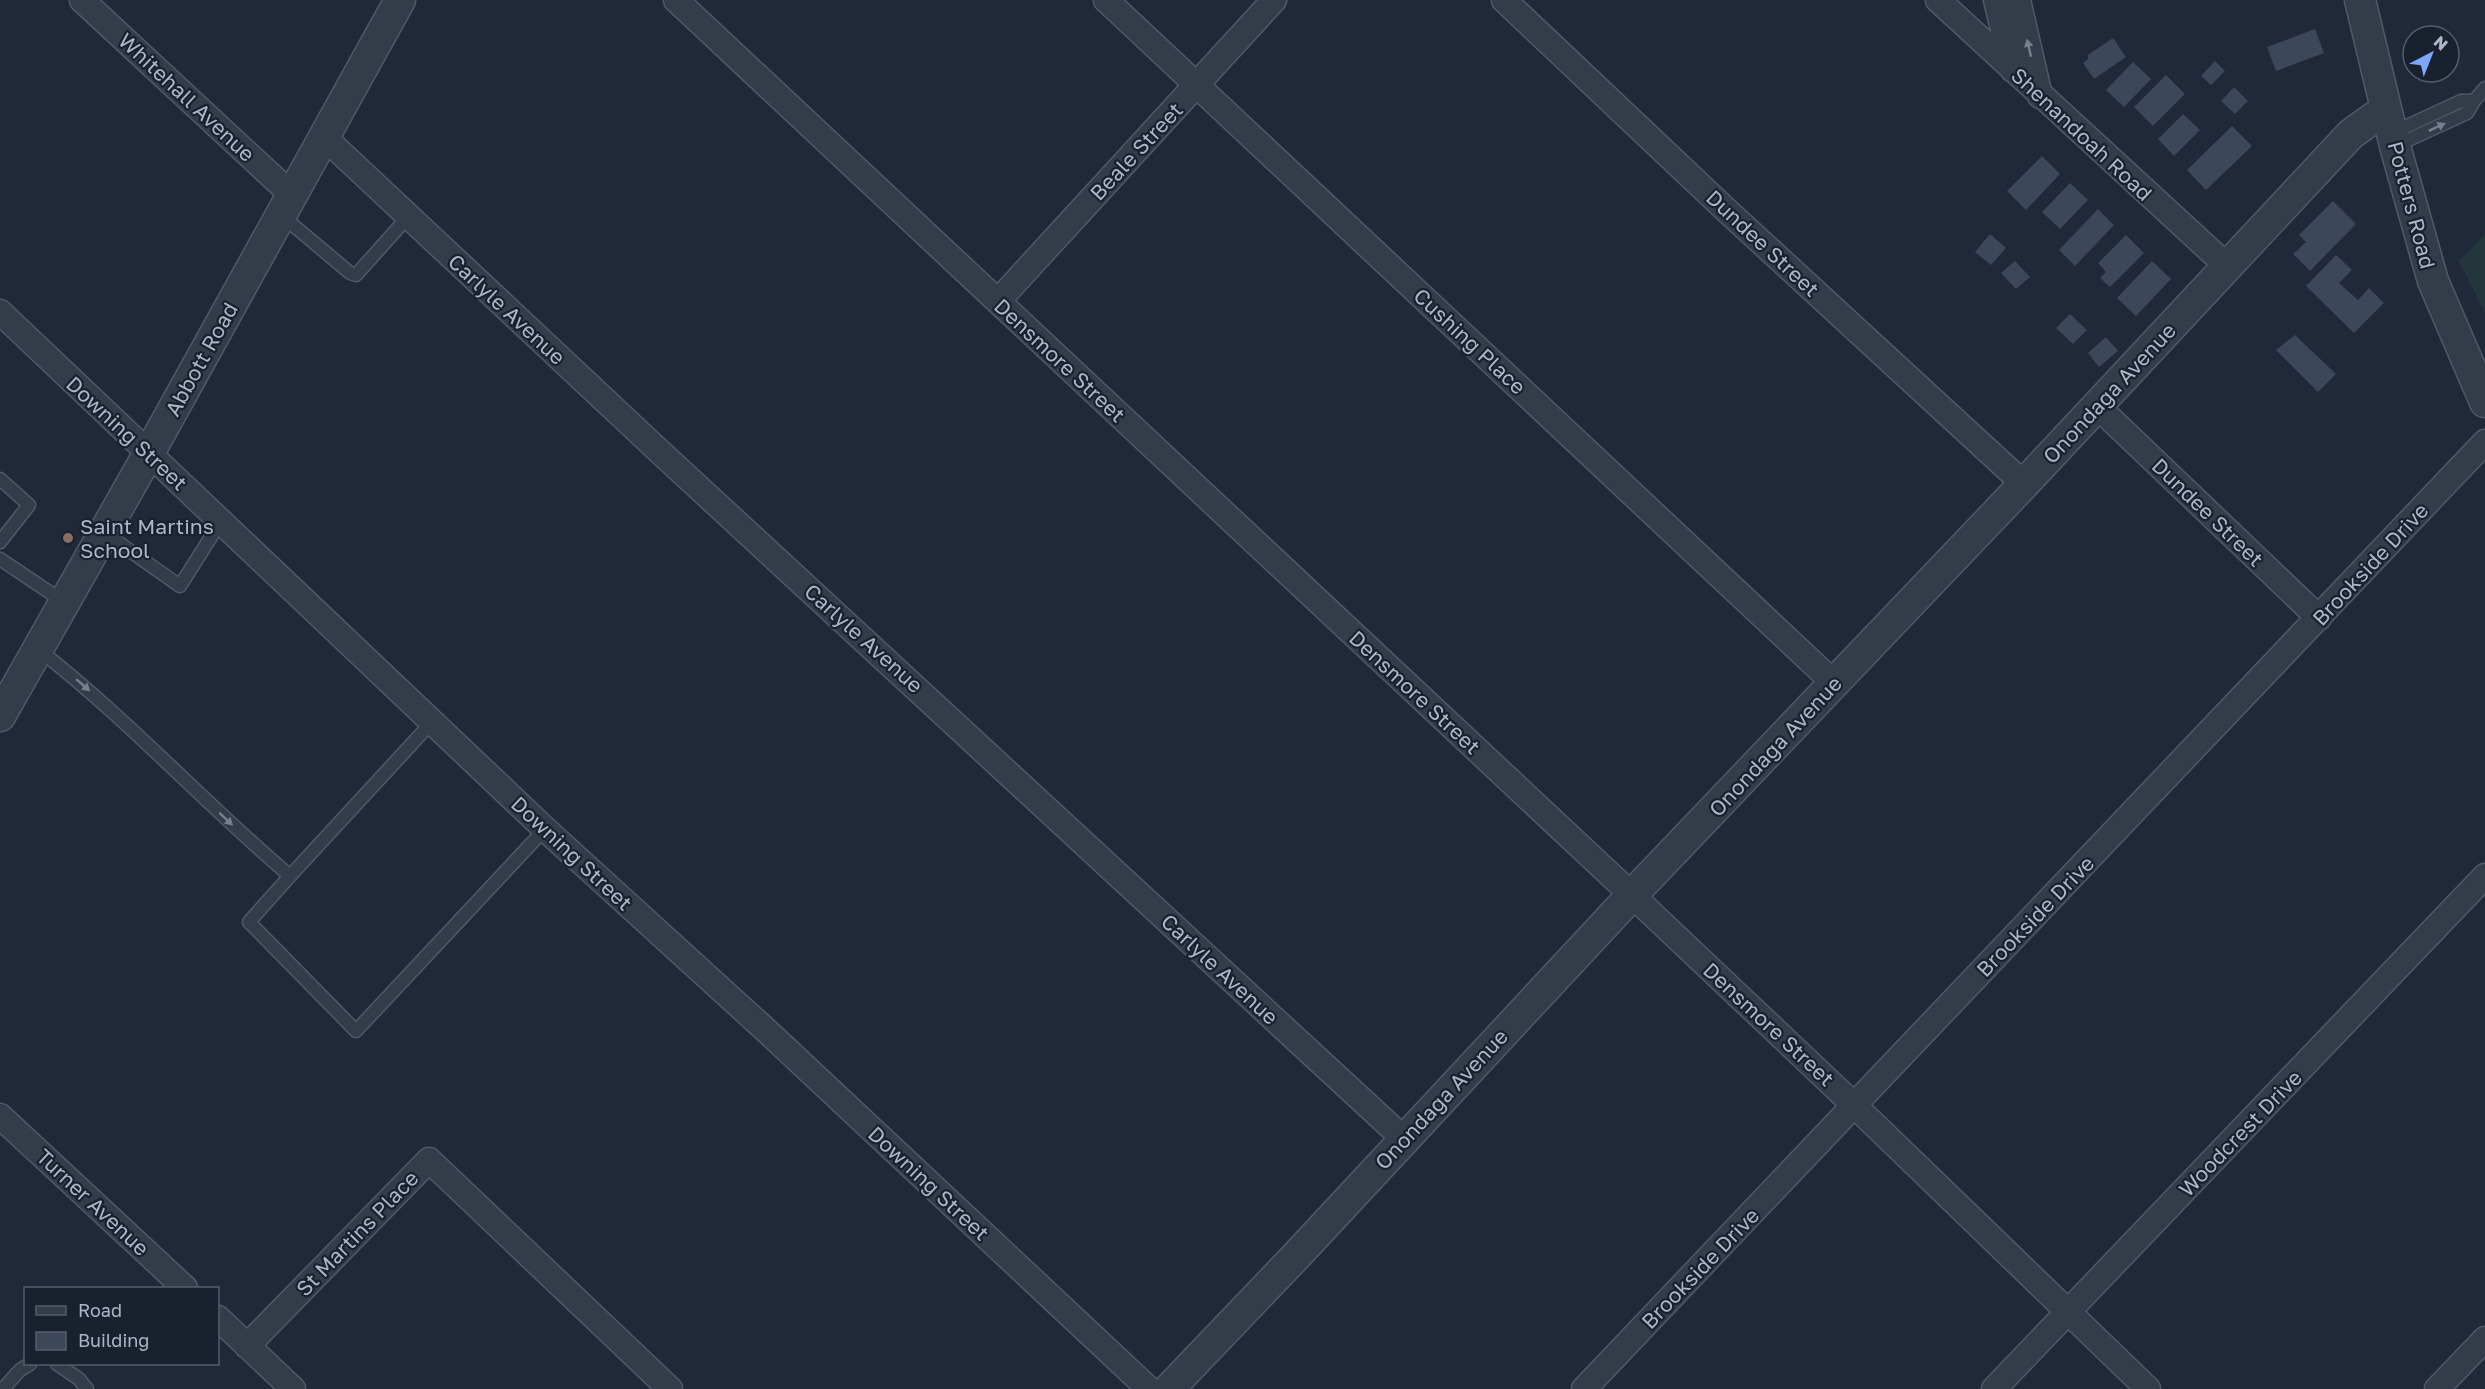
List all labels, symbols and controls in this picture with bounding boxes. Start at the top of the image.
north arrow [2401,24,2461,84]
street label: Whitehall Avenue [113,27,261,167]
text: N [2430,31,2452,54]
one-way arrow [2024,39,2034,57]
street label: Shenandoah Road [2006,62,2158,206]
street label: Beale Street [1084,97,1188,205]
one-way arrow [2429,122,2446,131]
street label: Potters Road [2382,138,2442,272]
street label: Dundee Street [1701,184,1825,302]
street label: Carlyle Avenue [443,248,571,370]
street label: Cushing Place [1409,282,1531,400]
street label: Densmore Street [989,293,1131,427]
street label: Abbott Road [159,298,243,420]
street label: Onondaga Avenue [2037,317,2181,469]
street label: Downing Street [61,370,193,496]
street label: Dundee Street [2147,452,2269,572]
street label: Brookside Drive [2307,497,2433,631]
place label: Saint Martins School [80,513,214,563]
marker: Saint Martins School [61,531,75,545]
street label: Carlyle Avenue [799,578,929,698]
street label: Densmore Street [1344,625,1486,759]
street label: Onondaga Avenue [1703,670,1847,822]
one-way arrow [75,678,90,691]
street label: Downing Street [506,790,638,916]
one-way arrow [218,811,232,825]
street label: Brookside Drive [1971,850,2099,982]
street label: Carlyle Avenue [1156,908,1284,1030]
street label: Densmore Street [1698,957,1840,1091]
street label: Onondaga Avenue [1369,1023,1513,1175]
street label: Woodcrest Drive [2173,1064,2307,1202]
street label: Downing Street [863,1120,995,1246]
street label: Turner Avenue [31,1143,155,1261]
street label: St Martins Place [291,1165,423,1301]
street label: Brookside Drive [1636,1202,1764,1334]
legend [24,1287,219,1365]
text: Road [78,1299,122,1321]
text: Building [78,1329,149,1351]

